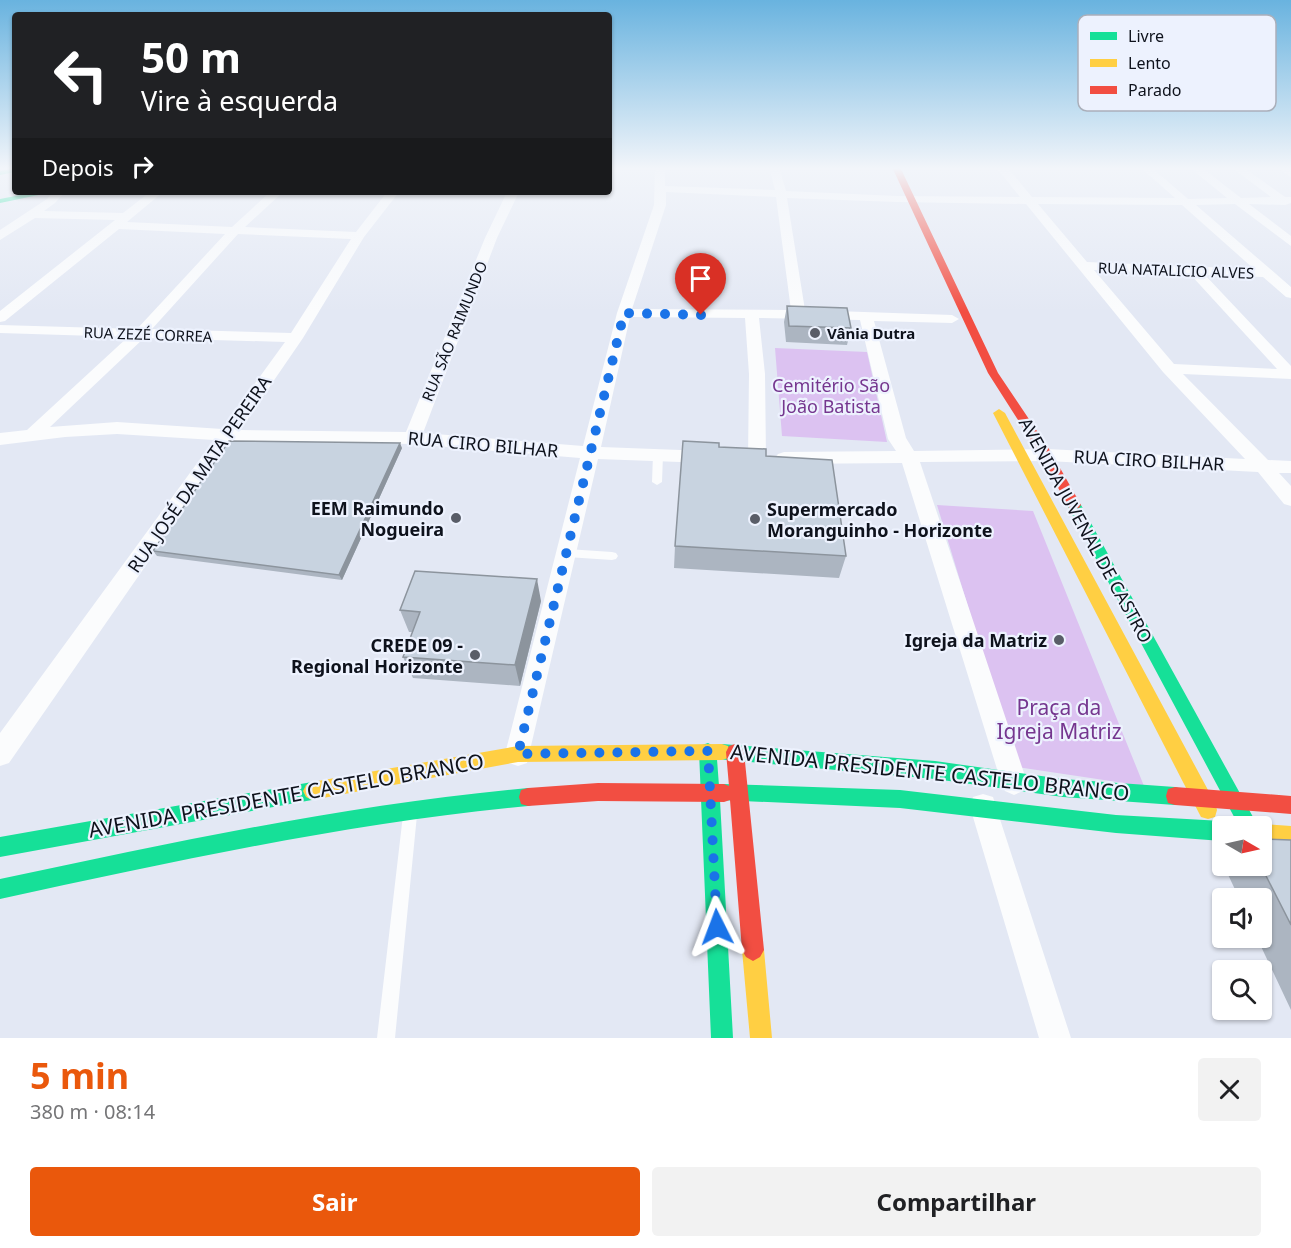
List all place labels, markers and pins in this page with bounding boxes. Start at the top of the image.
pin [675,253,726,315]
place label: Vânia Dutra [827,323,915,343]
marker: Vânia Dutra [808,326,822,340]
place label: EEM Raimundo Nogueira [311,496,444,541]
place label: Supermercado Moranguinho - Horizonte [767,497,992,542]
marker: EEM Raimundo Nogueira [449,511,463,525]
marker: Supermercado Moranguinho - Horizonte [748,512,762,526]
place label: Igreja da Matriz [905,628,1047,652]
place label: CREDE 09 - Regional Horizonte [291,633,463,678]
marker: Igreja da Matriz [1052,633,1066,647]
marker: CREDE 09 - Regional Horizonte [468,648,482,662]

